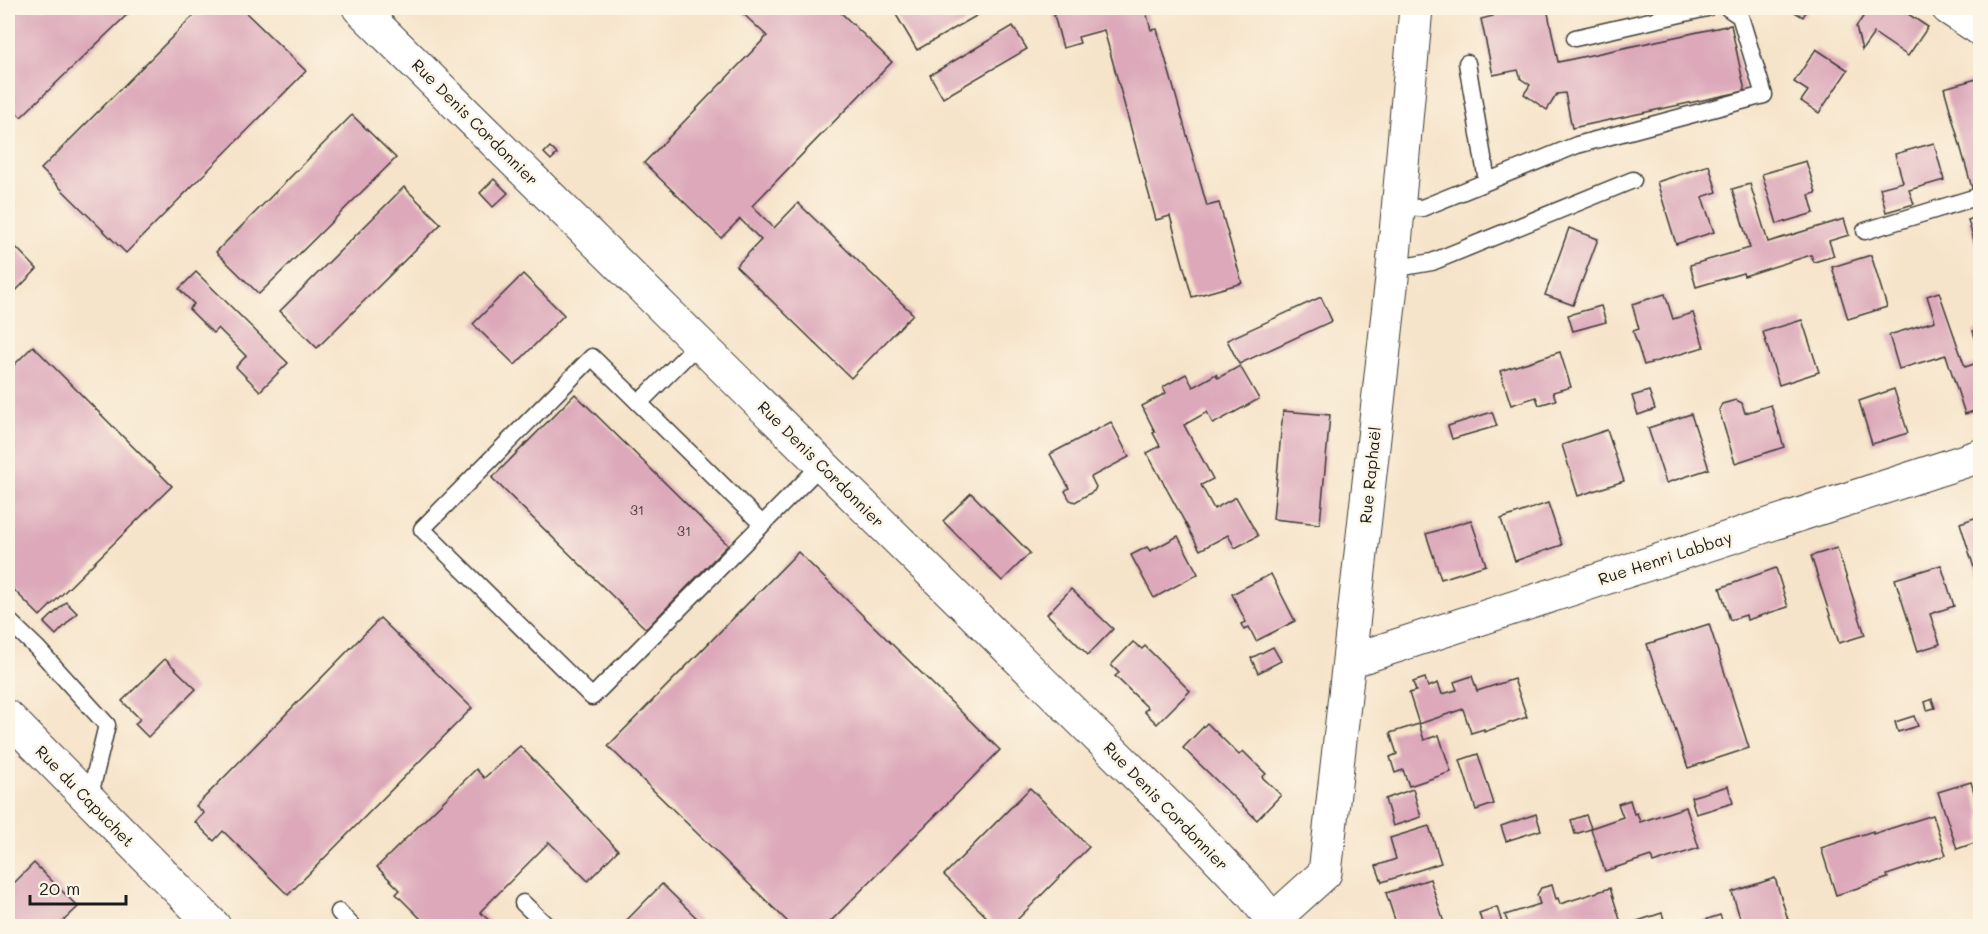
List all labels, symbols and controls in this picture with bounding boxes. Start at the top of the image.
street label: Rue Denis Cordonnier [408,54,543,189]
street label: Rue Denis Cordonnier [754,396,889,531]
street label: Rue Raphaël [1354,426,1385,524]
house number: 31 [630,500,644,519]
house number: 31 [677,521,691,540]
street label: Rue Henri Labbay [1595,526,1734,589]
street label: Rue Denis Cordonnier [1100,737,1233,874]
street label: Rue du Capuchet [31,740,139,851]
scale bar [30,868,126,906]
text: 20 m [39,876,80,900]

